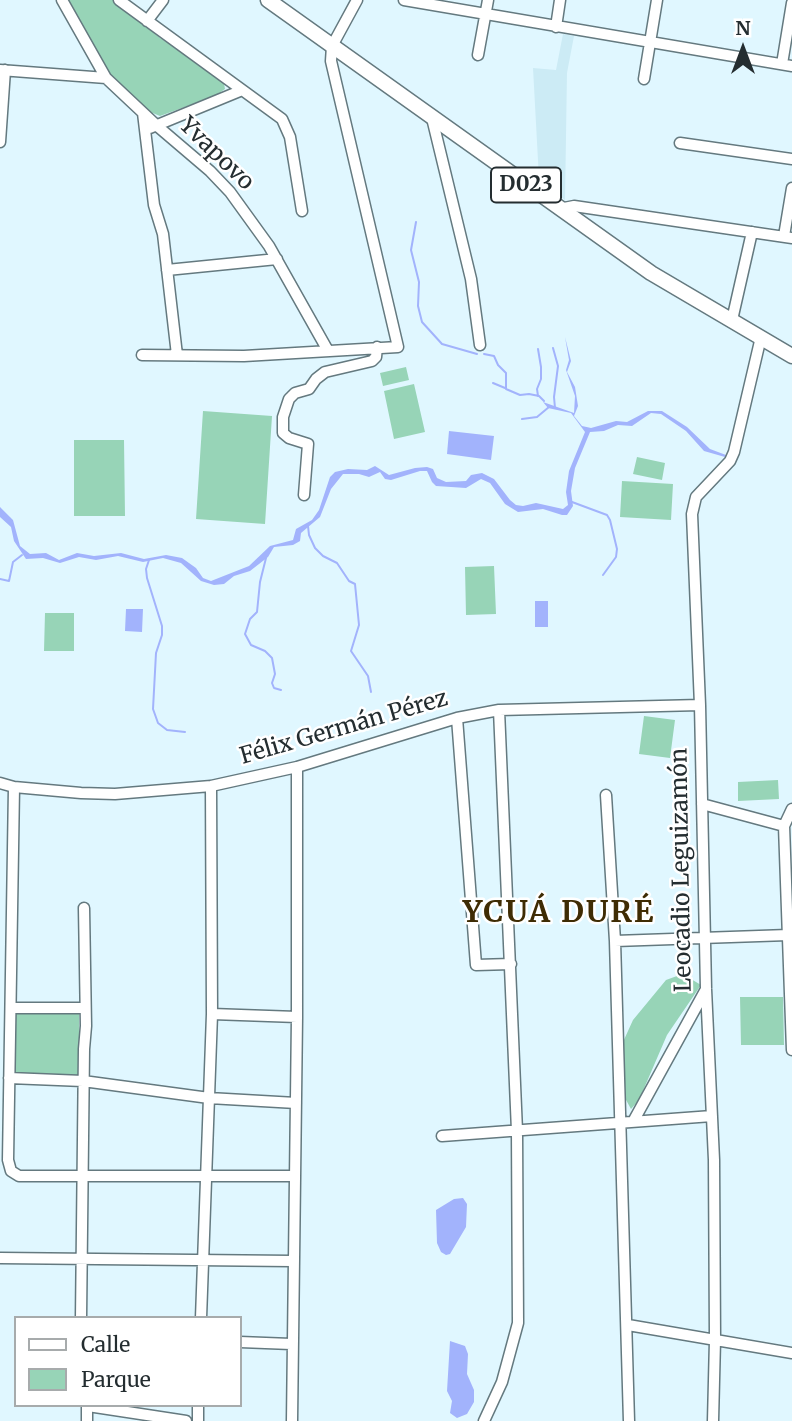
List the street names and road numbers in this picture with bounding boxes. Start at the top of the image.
street label: Yvapovo [173,112,259,196]
road number: D023 [491,168,561,202]
street label: Félix Germán Pérez [237,685,451,771]
street label: Leocadio Leguizamón [666,748,698,992]

